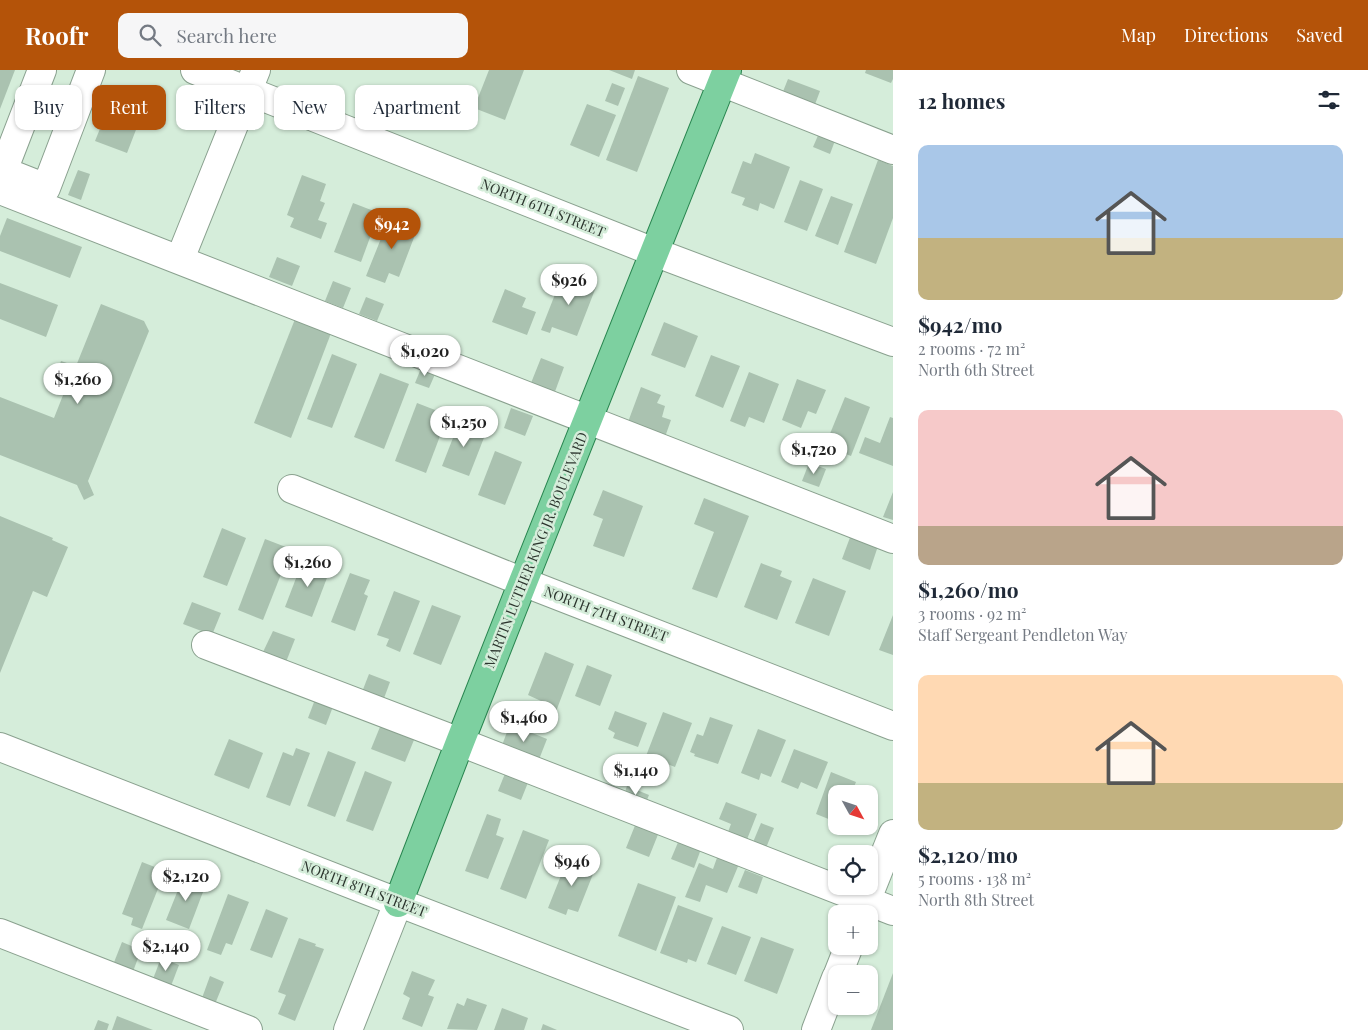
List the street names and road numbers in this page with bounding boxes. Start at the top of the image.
street label: NORTH 6TH STREET [478,174,609,241]
street label: MARTIN LUTHER KING JR. BOULEVARD [479,429,592,671]
street label: NORTH 7TH STREET [541,581,671,646]
street label: NORTH 8TH STREET [299,856,430,921]

